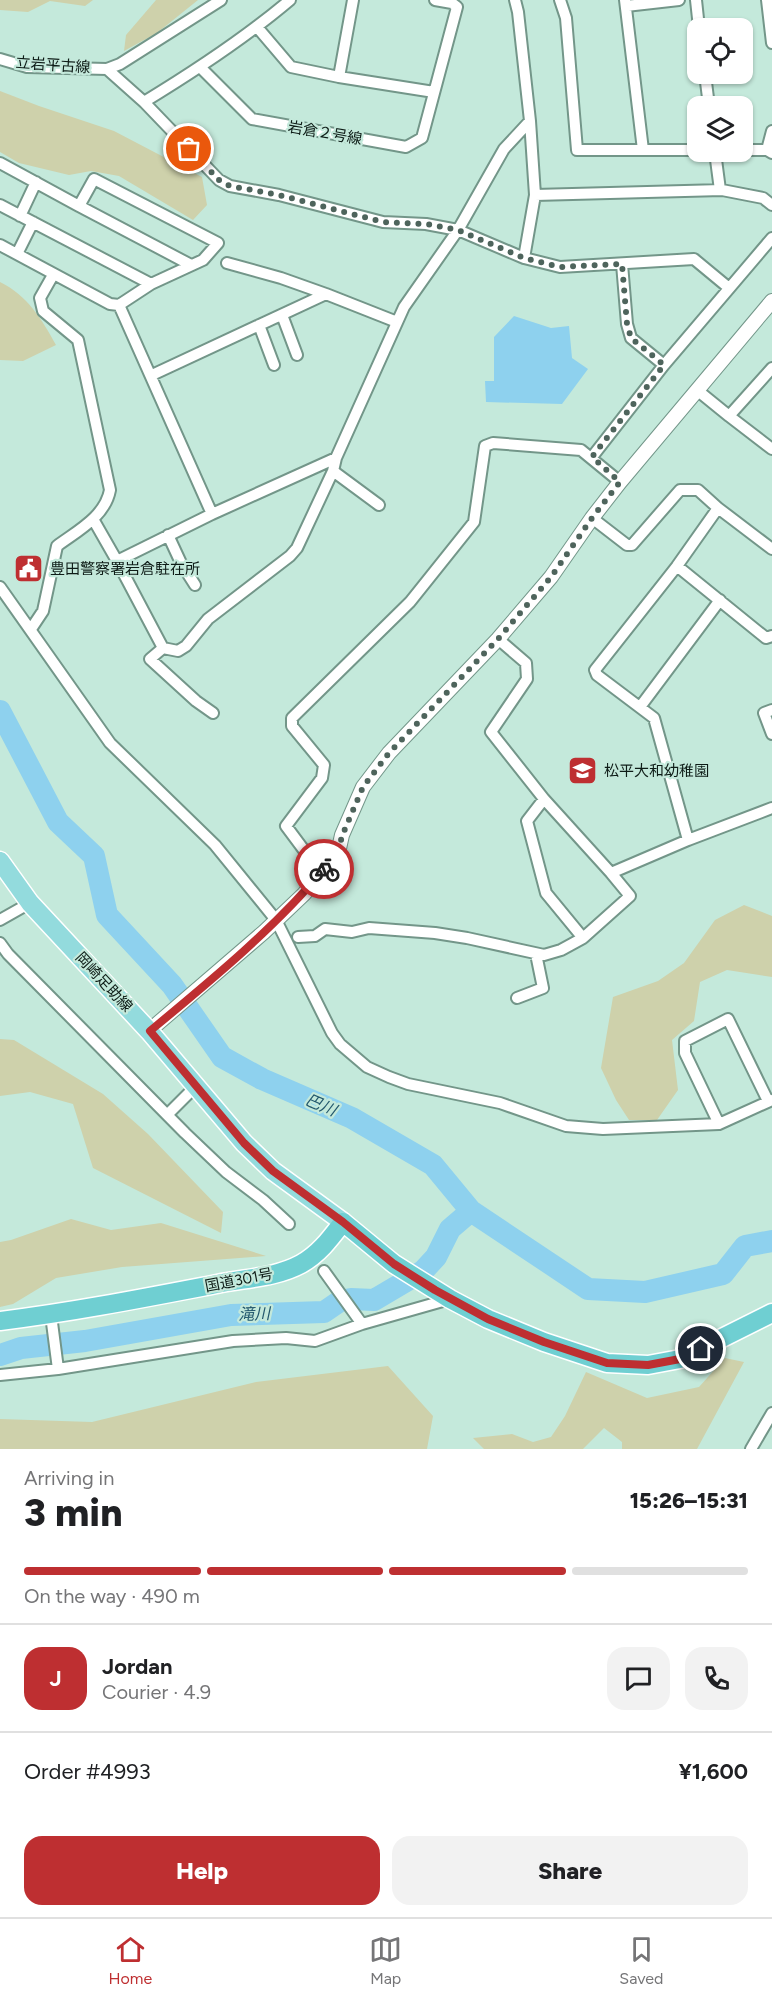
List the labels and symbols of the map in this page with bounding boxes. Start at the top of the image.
street label: 立岩平古線 [15,53,91,77]
street label: 岩倉２号線 [286,118,364,148]
pin [163,123,214,174]
public building icon: 豊田警察署岩倉駐在所 [13,553,45,585]
place label: 豊田警察署岩倉駐在所 [50,560,200,578]
school or university icon: 松平大和幼稚園 [567,755,599,787]
place label: 松平大和幼稚園 [604,762,709,780]
courier [294,839,354,899]
street label: 岡崎足助線 [72,948,136,1016]
water label: 巴川 [303,1090,341,1121]
street label: 国道301号 [203,1265,275,1295]
water label: 滝川 [238,1304,272,1324]
pin [675,1323,726,1374]

